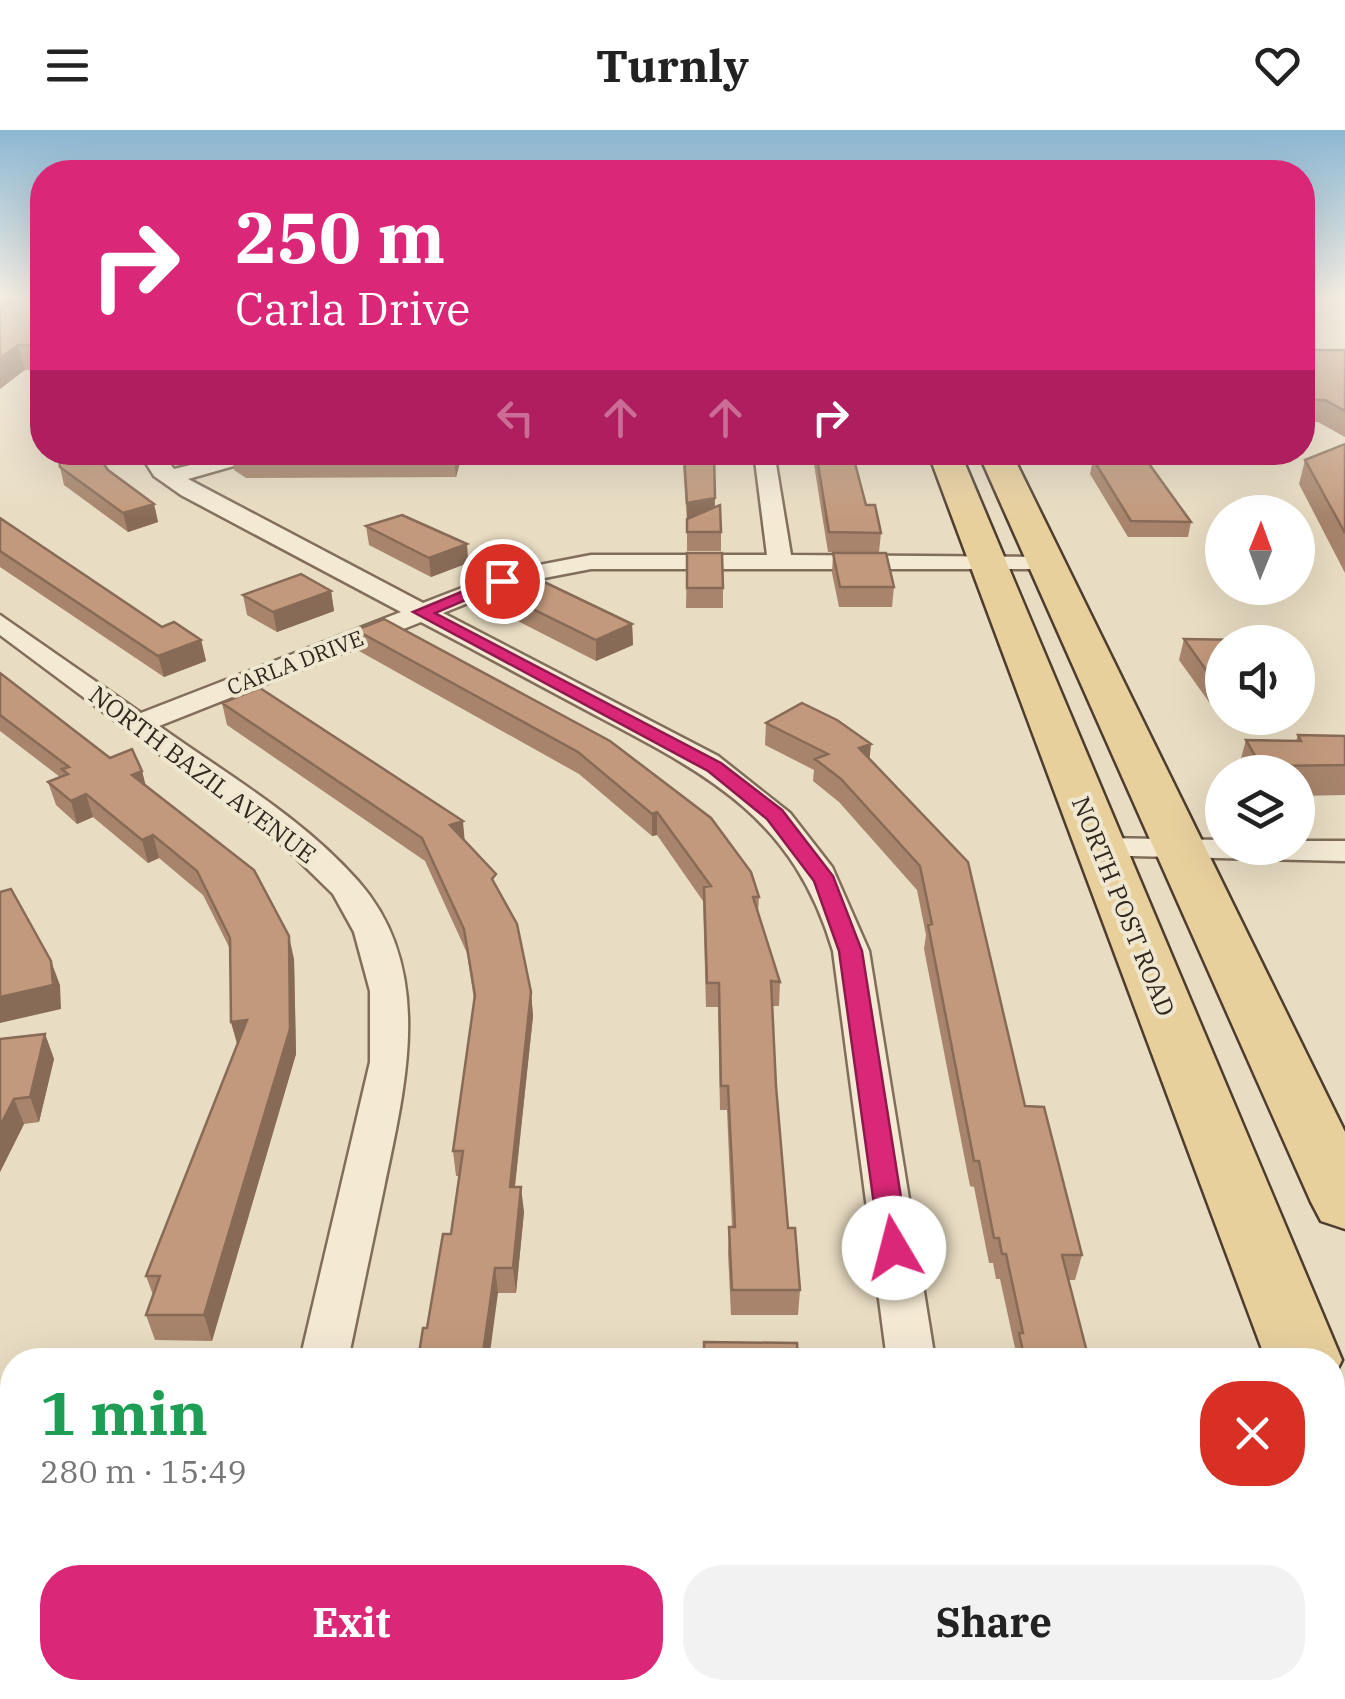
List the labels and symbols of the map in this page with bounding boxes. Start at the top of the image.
north arrow [1205,495,1315,605]
pin [460,539,545,624]
street label: CARLA DRIVE [223,623,367,701]
street label: NORTH BAZIL AVENUE [83,678,323,870]
street label: NORTH POST ROAD [1065,791,1183,1021]
position arrow [842,1196,946,1300]

